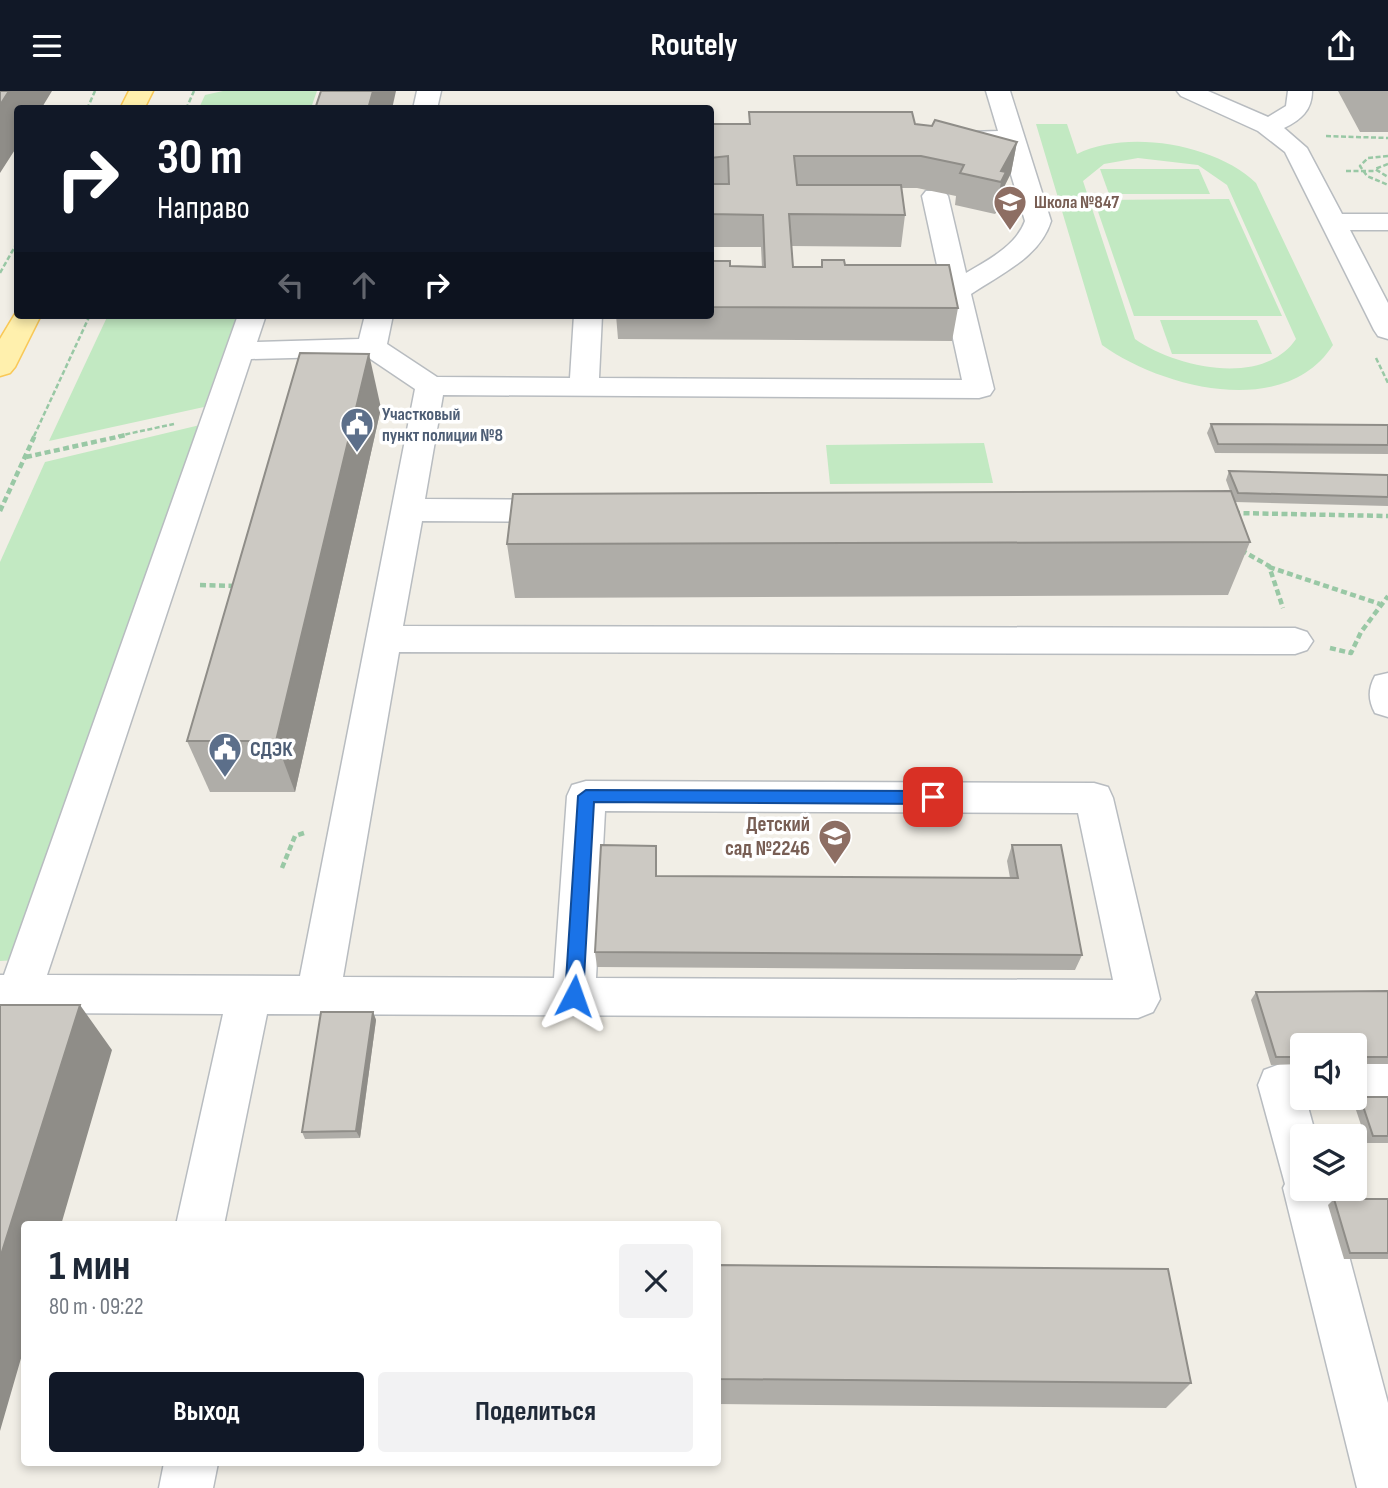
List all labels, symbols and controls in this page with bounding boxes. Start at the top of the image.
text: Routely [650,26,738,65]
icon: menu [28,27,66,65]
icon: share [1322,27,1360,65]
text: 30 m [157,129,242,188]
icon: right [42,133,133,224]
school or university icon: Школа №847 [991,183,1029,232]
text: Направо [157,189,250,228]
place label: Школа №847 [1034,192,1119,213]
icon: left [272,266,310,304]
icon: ahead [345,266,383,304]
icon: right [418,266,456,304]
place label: Участковый пункт полиции №8 [382,404,503,446]
public building icon: Участковый пункт полиции №8 [338,405,376,454]
public building icon: СДЭК [206,730,244,779]
place label: СДЭК [250,737,293,762]
pin [903,767,963,827]
icon: arrive [914,778,952,816]
place label: Детский сад №2246 [725,812,810,861]
school or university icon: Детский сад №2246 [816,817,854,866]
position arrow [537,959,611,1033]
map controls [1290,1033,1367,1201]
button: sound [1290,1033,1367,1110]
button: layers [1290,1124,1367,1201]
text: 1 мин [49,1241,130,1292]
button: close [619,1244,693,1318]
text: 80 m · 09:22 [49,1293,143,1321]
button: Выход [49,1372,364,1452]
button: Поделиться [378,1372,693,1452]

